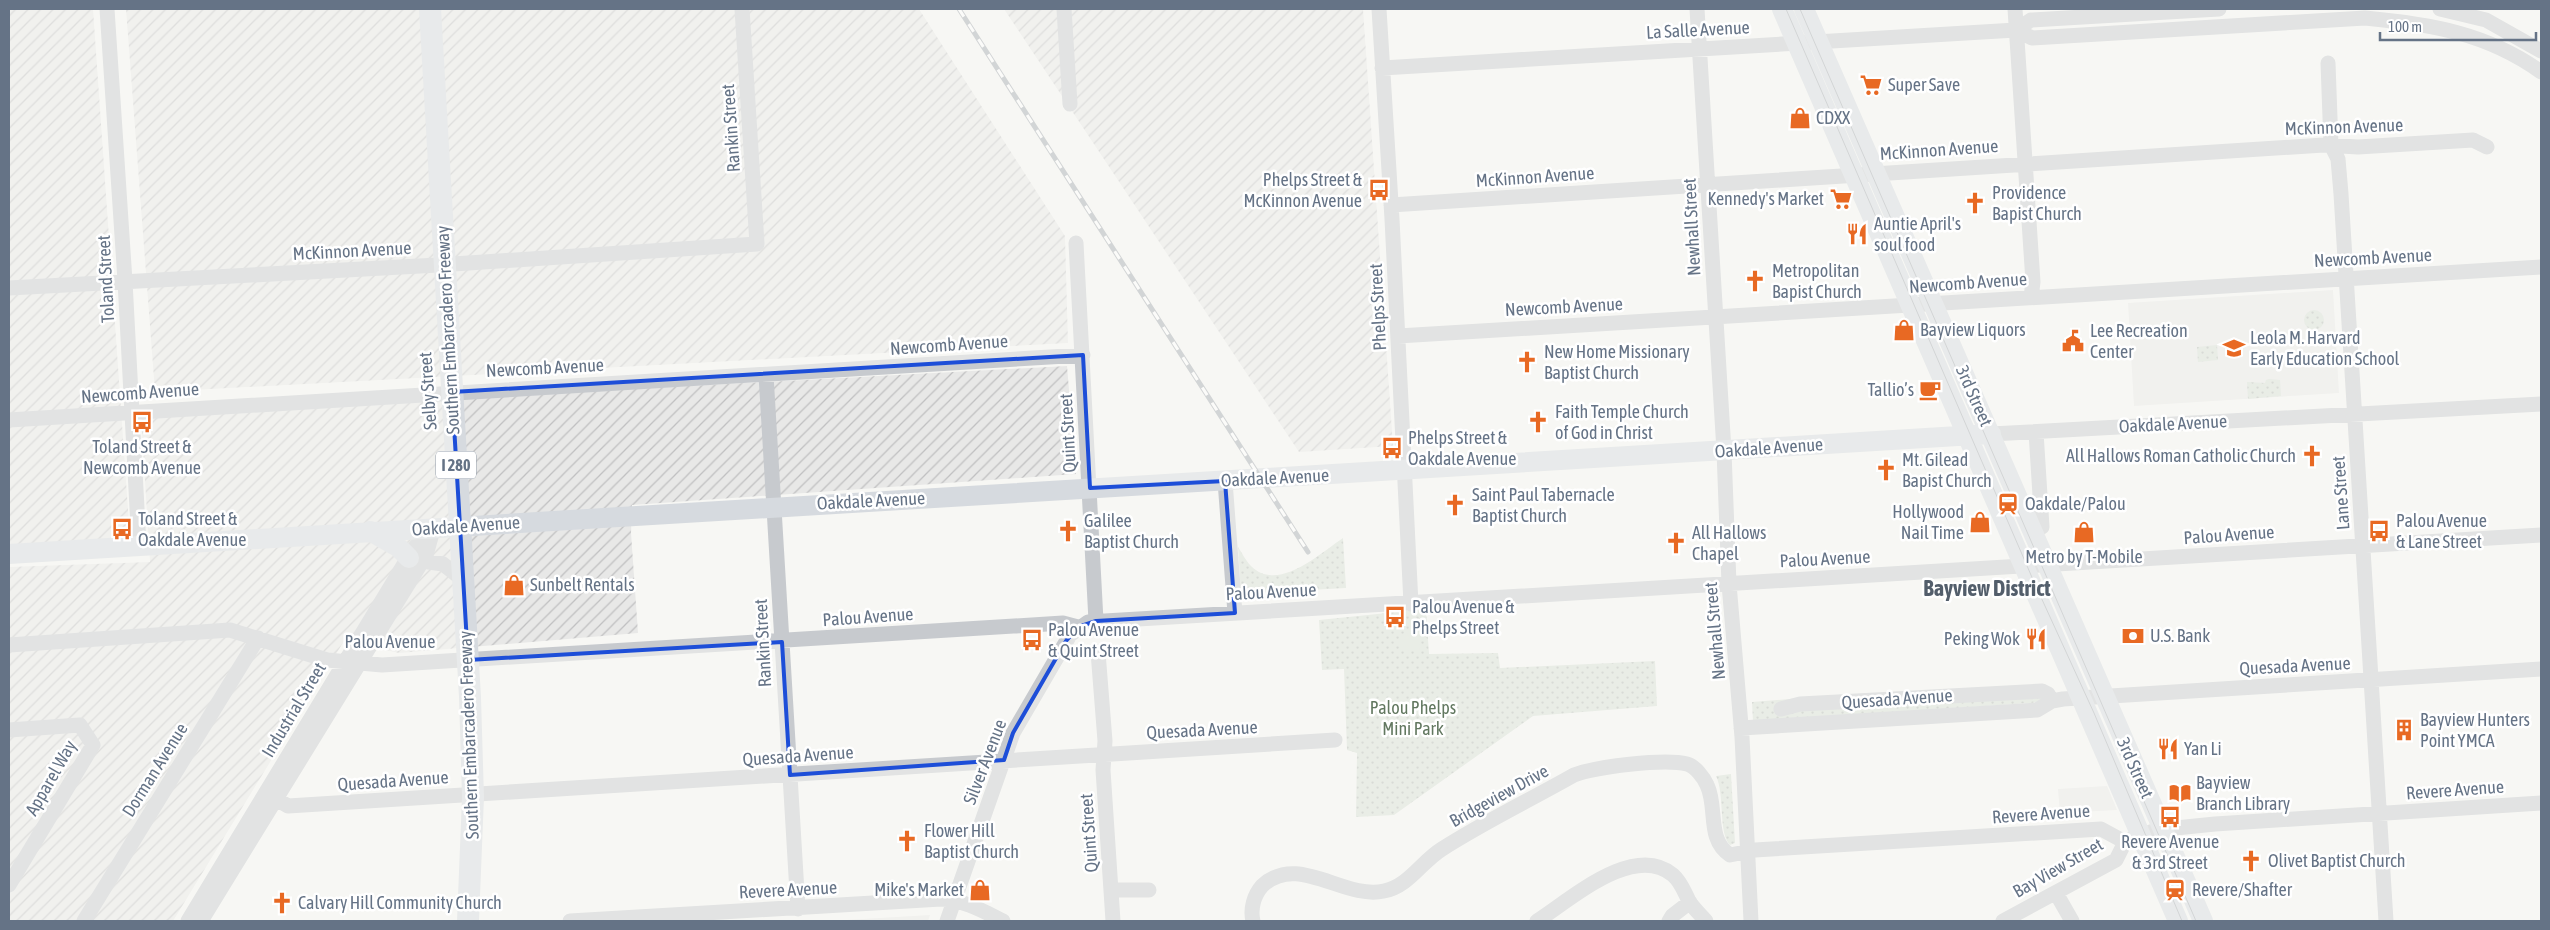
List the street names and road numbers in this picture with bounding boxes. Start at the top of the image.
street label: La Salle Avenue [1646,16,1750,43]
street label: Rankin Street [717,83,744,173]
street label: McKinnon Avenue [2284,114,2404,139]
street label: McKinnon Avenue [1879,135,1999,164]
street label: McKinnon Avenue [1475,162,1595,191]
street label: Newhall Street [1678,178,1705,276]
street label: Southern Embarcadero Freeway [432,225,463,435]
street label: Toland Street [93,235,118,323]
street label: McKinnon Avenue [292,237,412,264]
street label: Newcomb Avenue [2313,244,2432,271]
street label: Phelps Street [1365,263,1390,351]
street label: Newcomb Avenue [1908,268,2028,297]
street label: Newcomb Avenue [1504,293,1623,320]
street label: Newcomb Avenue [889,330,1009,359]
street label: Selby Street [414,351,441,431]
street label: Newcomb Avenue [485,354,604,381]
street label: 3rd Street [1952,362,1997,429]
street label: Newcomb Avenue [80,378,200,407]
street label: Quint Street [1055,393,1080,473]
street label: Oakdale Avenue [2118,410,2228,437]
street label: Oakdale Avenue [1714,433,1824,462]
road number: I 280 [436,452,476,478]
street label: Lane Street [2327,455,2354,531]
street label: Oakdale Avenue [1220,464,1330,491]
street label: Oakdale Avenue [816,487,926,514]
street label: Oakdale Avenue [411,511,521,540]
street label: Palou Avenue [2183,521,2275,548]
street label: Palou Avenue [1779,546,1871,571]
street label: Palou Avenue [1225,579,1317,604]
street label: Newhall Street [1700,581,1729,681]
street label: Rankin Street [750,598,775,688]
street label: Palou Avenue [822,603,914,630]
street label: Southern Embarcadero Freeway [454,630,483,840]
street label: Palou Avenue [345,631,435,652]
street label: Quesada Avenue [2239,652,2351,679]
street label: Industrial Street [257,659,330,761]
street label: Quesada Avenue [1841,684,1953,713]
street label: Silver Avenue [959,716,1010,807]
street label: Quesada Avenue [1146,716,1258,743]
street label: Dorman Avenue [118,719,192,820]
street label: 3rd Street [2113,734,2158,801]
street label: Apparel Way [21,736,80,819]
street label: Quesada Avenue [742,741,854,770]
street label: Bridgeview Drive [1446,760,1552,831]
street label: Quesada Avenue [337,766,449,795]
street label: Revere Avenue [2405,776,2505,803]
street label: Quint Street [1075,793,1102,873]
street label: Revere Avenue [1991,800,2091,827]
street label: Bay View Street [2009,833,2106,902]
street label: Revere Avenue [738,876,838,903]

